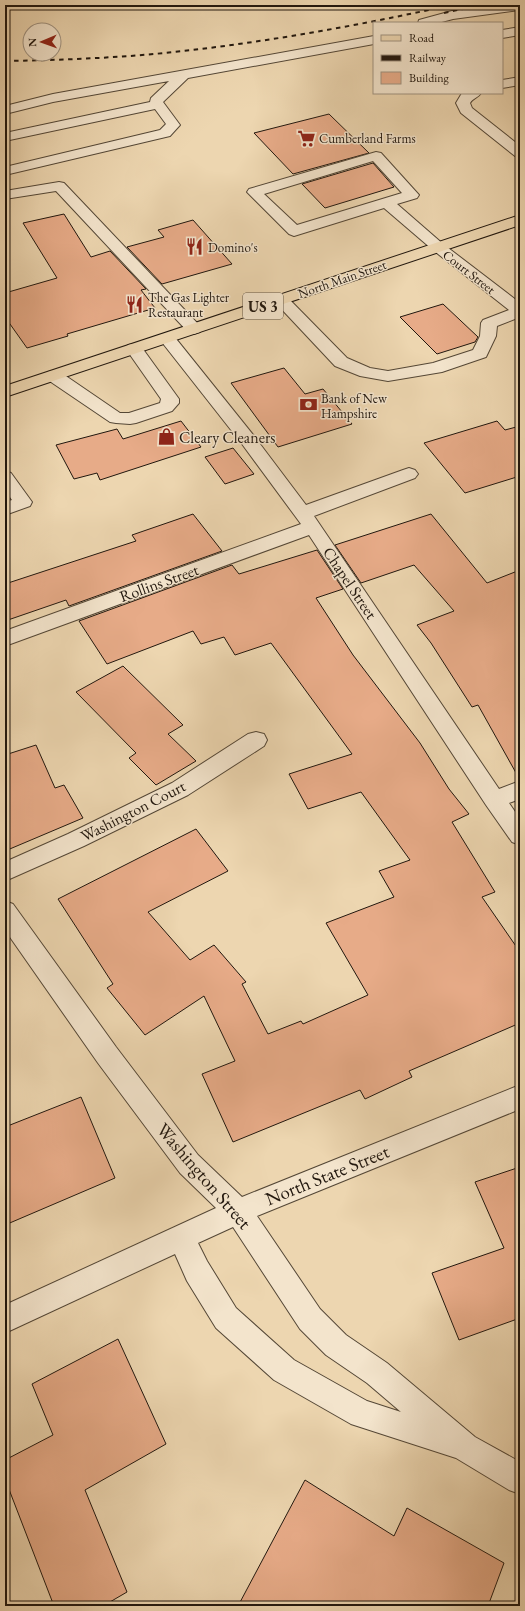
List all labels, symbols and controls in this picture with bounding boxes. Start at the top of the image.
north arrow [22,22,62,62]
legend [373,22,503,94]
text: Road [409,30,435,46]
text: N [25,38,39,47]
text: Railway [409,50,447,66]
text: Building [409,70,450,86]
supermarket icon: Cumberland Farms [296,128,316,148]
place label: Cumberland Farms [319,130,416,147]
restaurant icon: Domino's [185,237,205,257]
place label: Domino's [208,239,258,256]
street label: Court Street [439,246,499,298]
street label: North Main Street [296,256,388,302]
place label: The Gas Lighter Restaurant [148,289,230,321]
road number: US 3 [243,293,283,319]
restaurant icon: The Gas Lighter Restaurant [125,294,145,314]
place label: Bank of New Hampshire [321,390,387,422]
bank icon: Bank of New Hampshire [298,395,318,415]
shop icon: Cleary Cleaners [156,427,176,447]
place label: Cleary Cleaners [179,427,275,448]
street label: Chapel Street [318,543,382,623]
street label: Rollins Street [117,559,201,607]
street label: Washington Court [77,776,189,846]
street label: Washington Street [151,1118,257,1234]
street label: North State Street [261,1139,393,1211]

